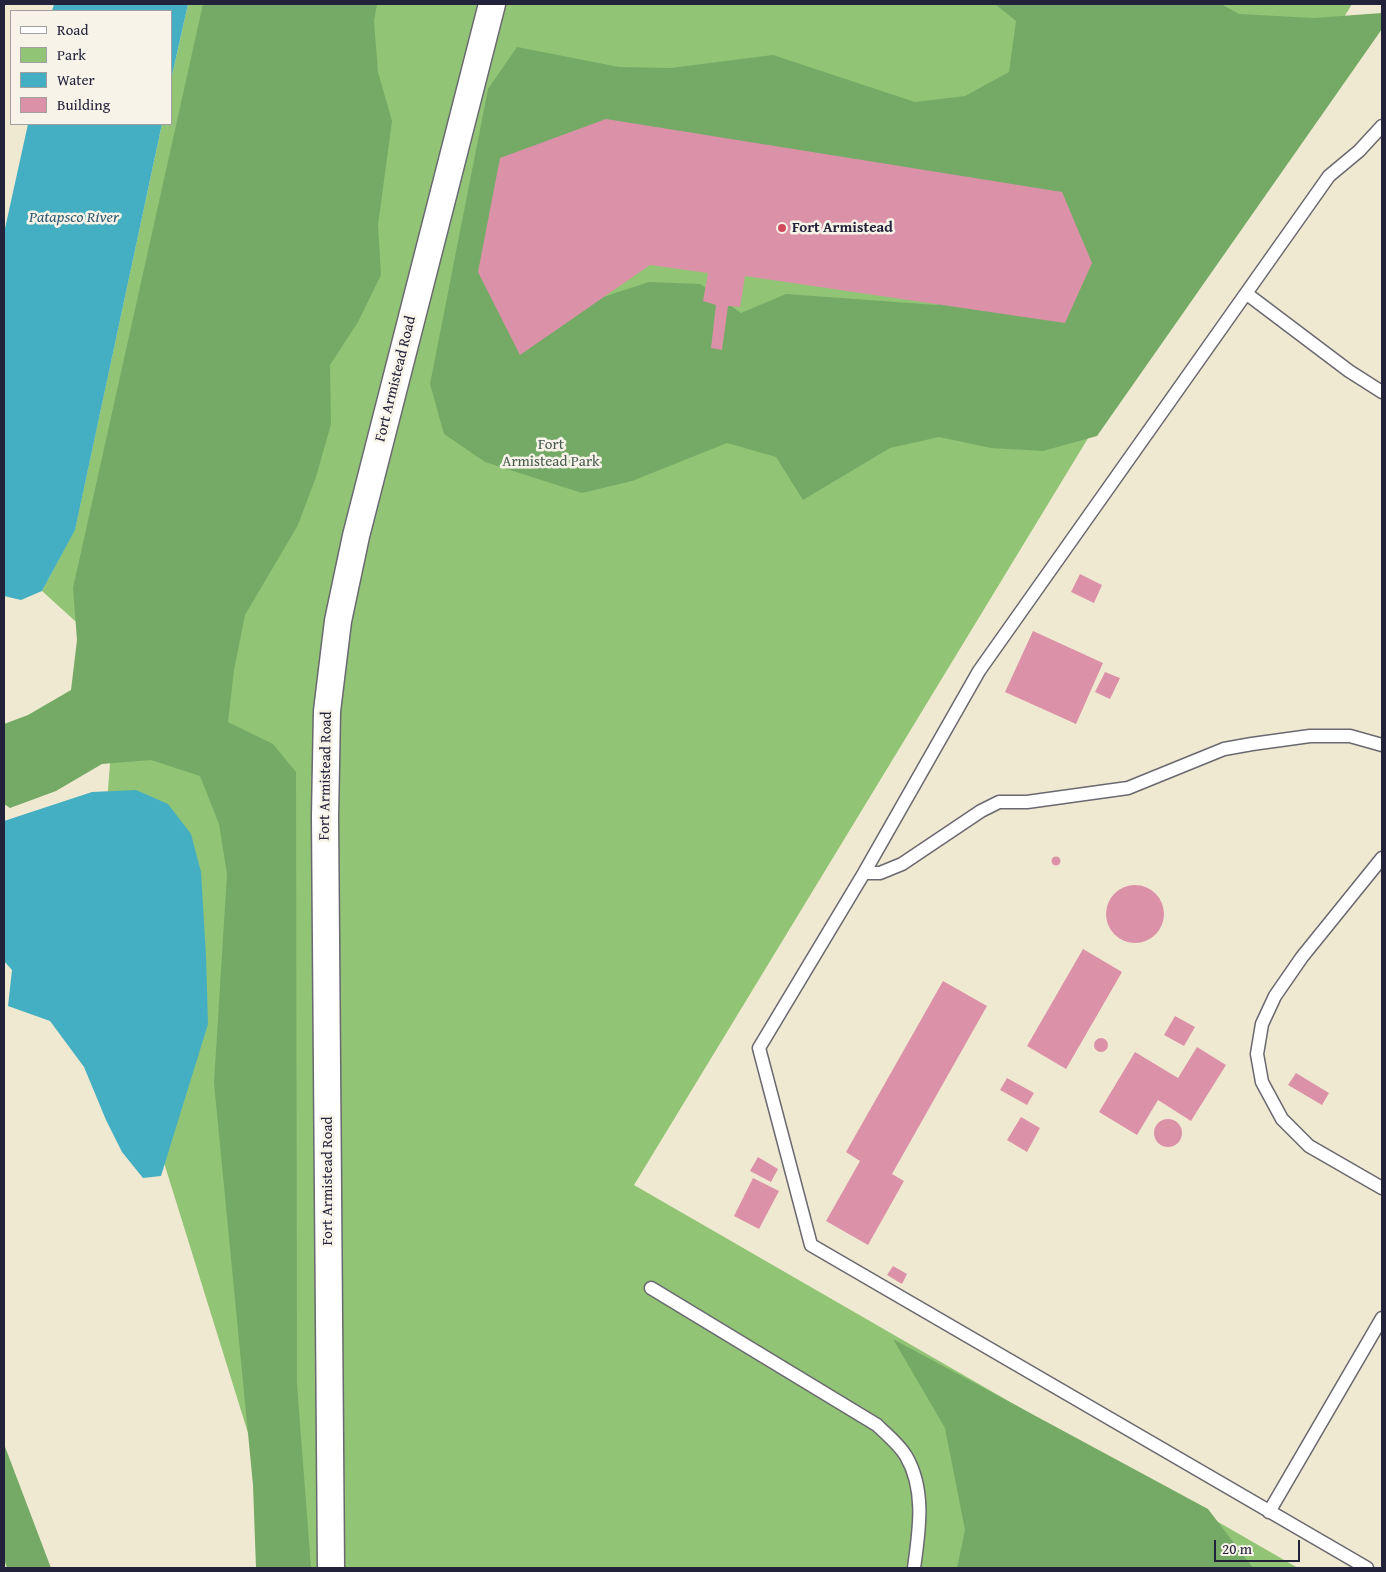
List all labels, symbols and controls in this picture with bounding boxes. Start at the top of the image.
legend [10,10,172,125]
text: Road [57,19,88,40]
text: Park [57,44,86,65]
text: Water [57,69,95,90]
text: Building [57,94,110,115]
water label: Patapsco River [29,208,119,228]
place label: Fort Armistead [792,219,893,237]
marker: Fort Armistead [776,222,788,234]
street label: Fort Armistead Road [372,314,420,444]
park label: Fort Armistead Park [502,436,600,471]
street label: Fort Armistead Road [316,711,336,841]
street label: Fort Armistead Road [319,1117,337,1245]
scale bar [1216,1530,1302,1562]
text: 20 m [1222,1538,1252,1559]

